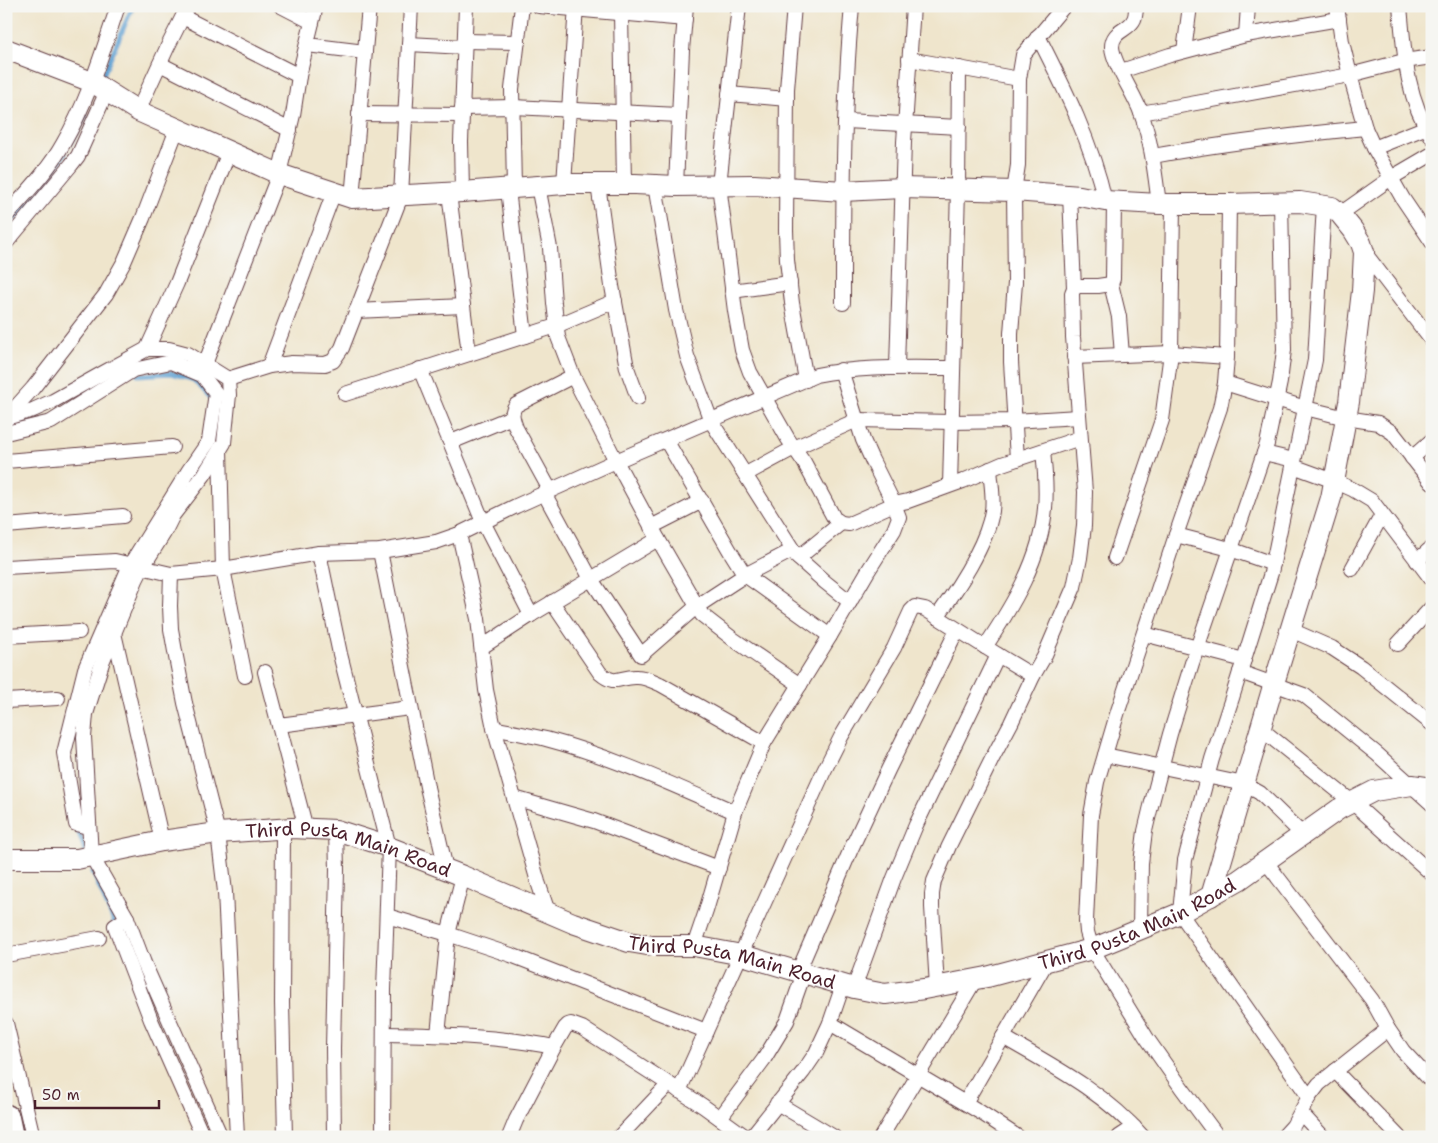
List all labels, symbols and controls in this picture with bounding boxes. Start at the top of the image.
street label: Third Pusta Main Road [245,816,455,883]
street label: Third Pusta Main Road [1036,872,1240,976]
street label: Third Pusta Main Road [626,930,839,995]
scale bar [35,1078,159,1110]
text: 50 m [42,1085,80,1105]

